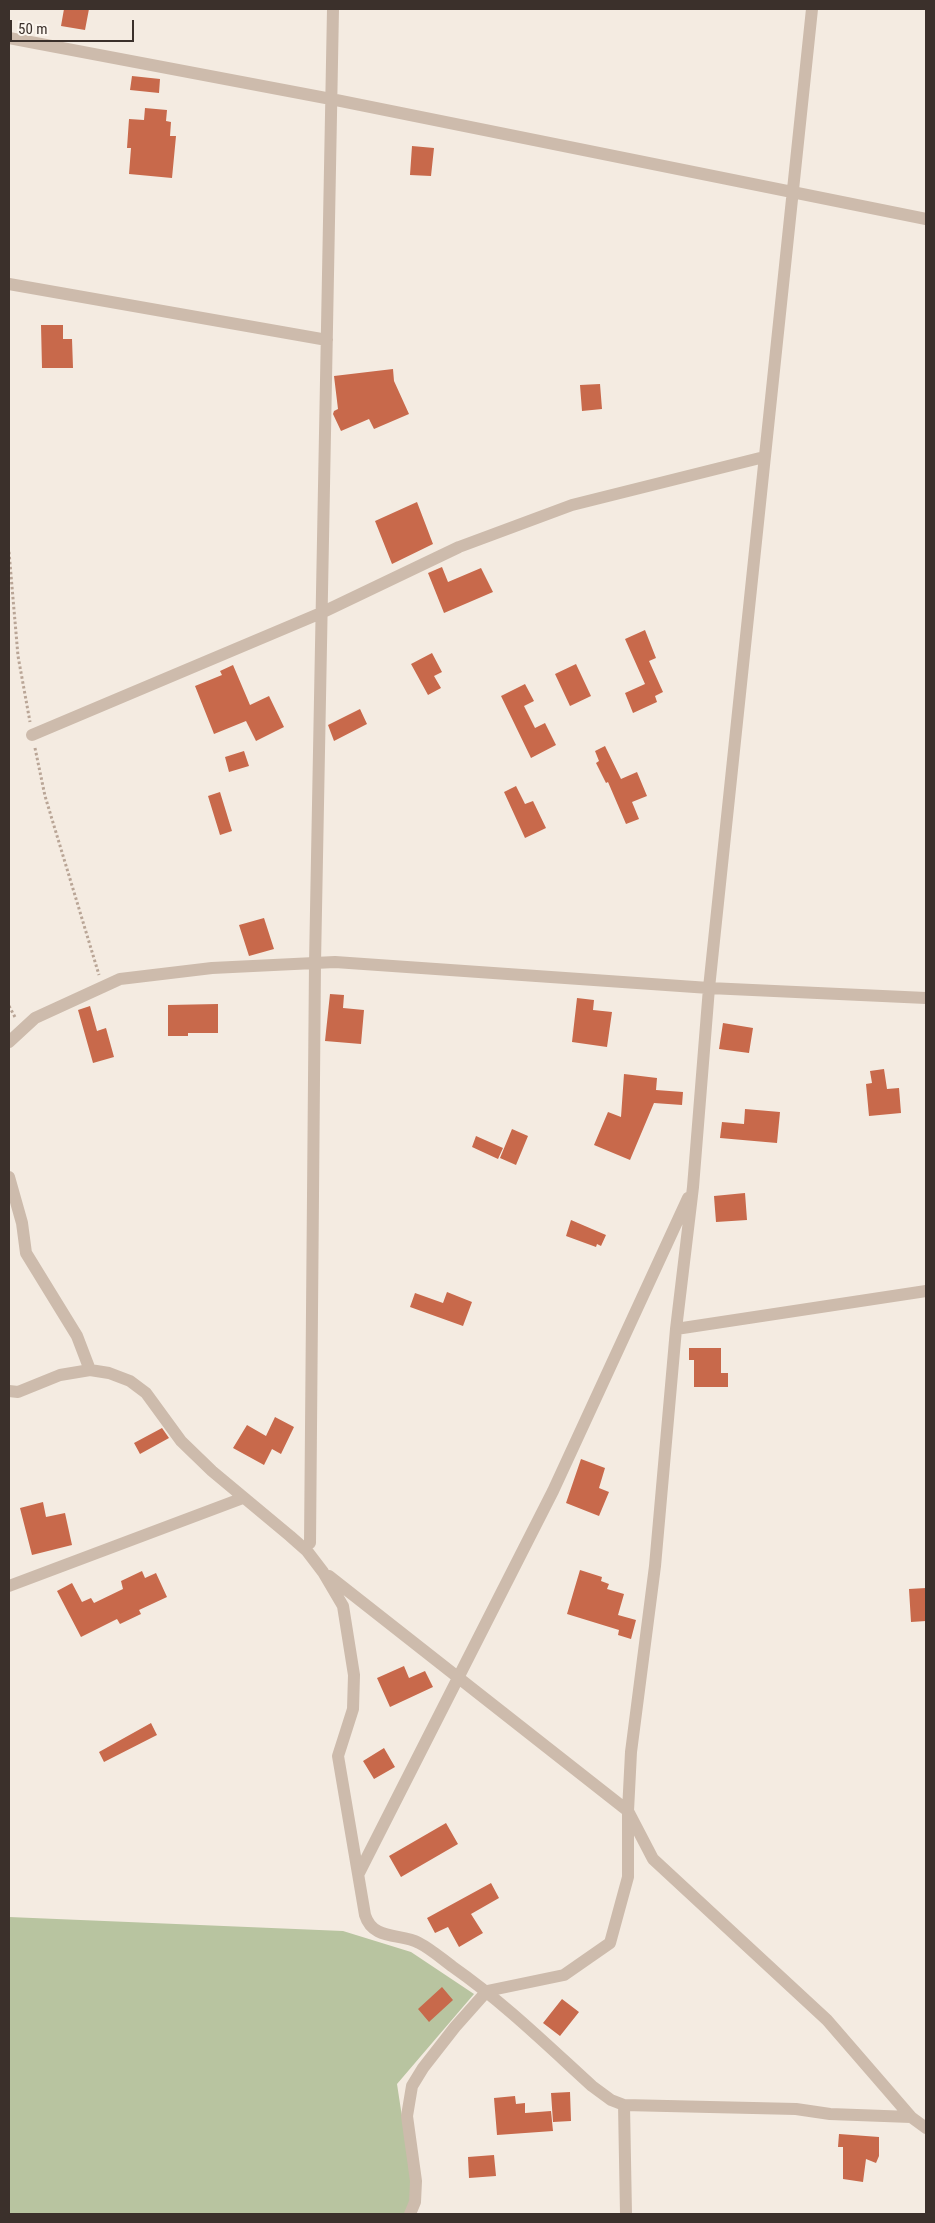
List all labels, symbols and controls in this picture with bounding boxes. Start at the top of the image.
scale bar [12,10,136,42]
text: 50 m [18,20,48,38]

